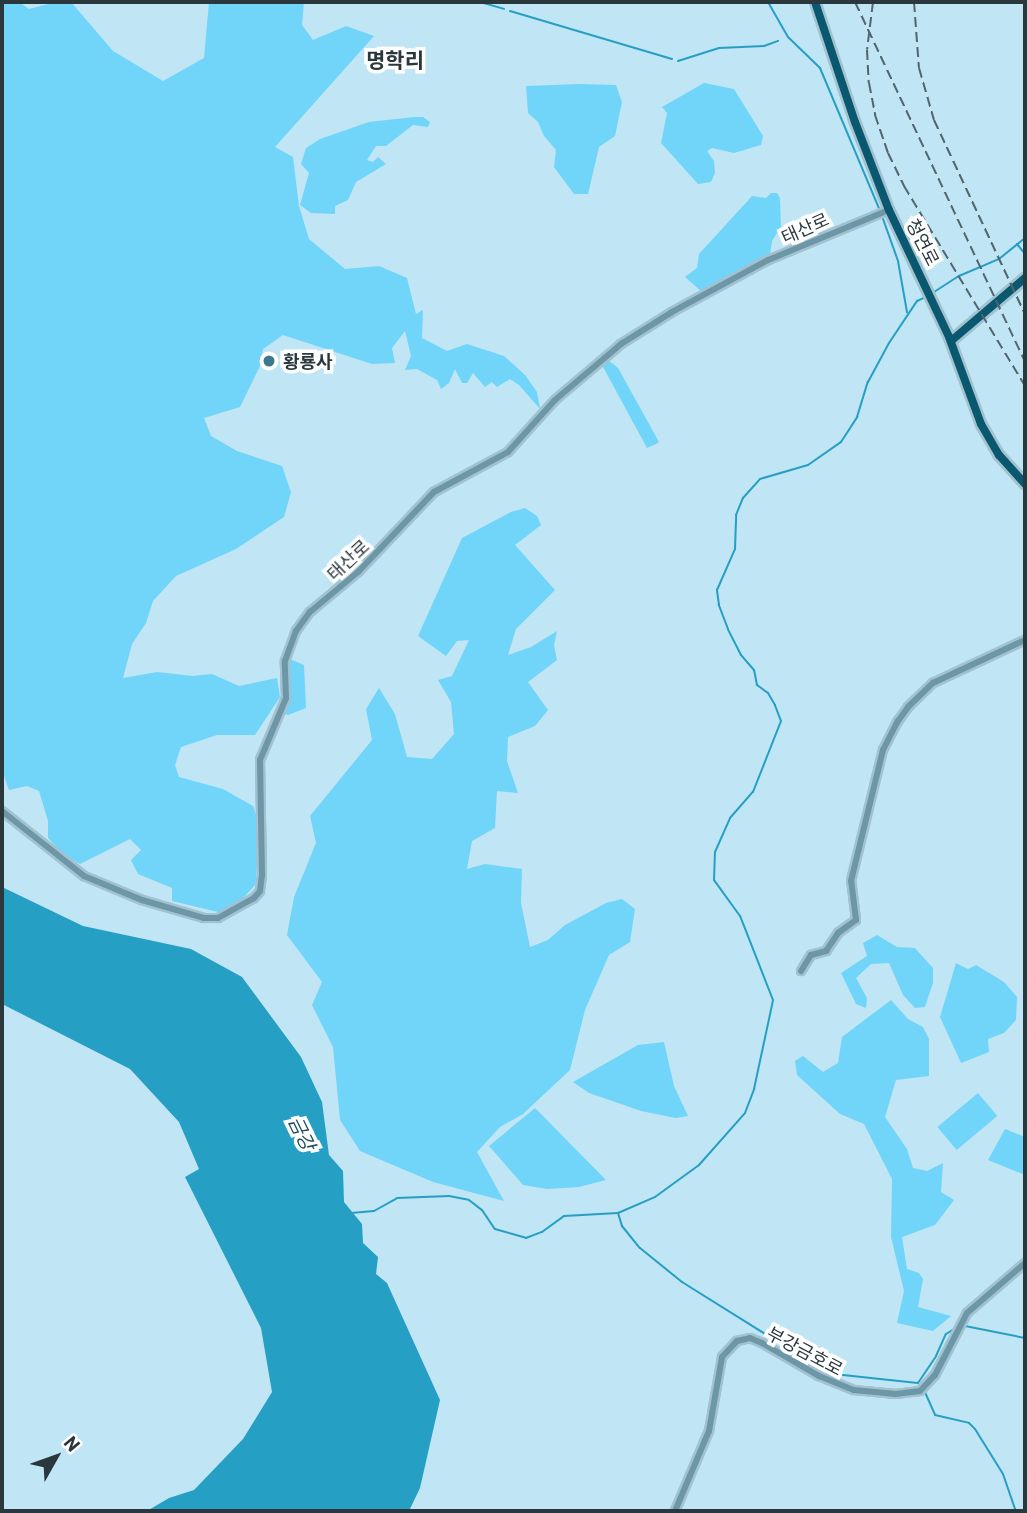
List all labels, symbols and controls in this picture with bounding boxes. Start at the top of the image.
district label: 명학리 [366,47,424,73]
street label: 태산로 [778,208,832,248]
street label: 청연로 [902,215,944,269]
place label: 황룡사 [283,350,333,372]
marker: 황룡사 [261,353,277,369]
street label: 태산로 [322,535,374,585]
water label: 금강 [284,1112,320,1154]
street label: 부강금호로 [763,1322,847,1380]
north arrow [21,1422,91,1492]
text: N [60,1431,85,1455]

